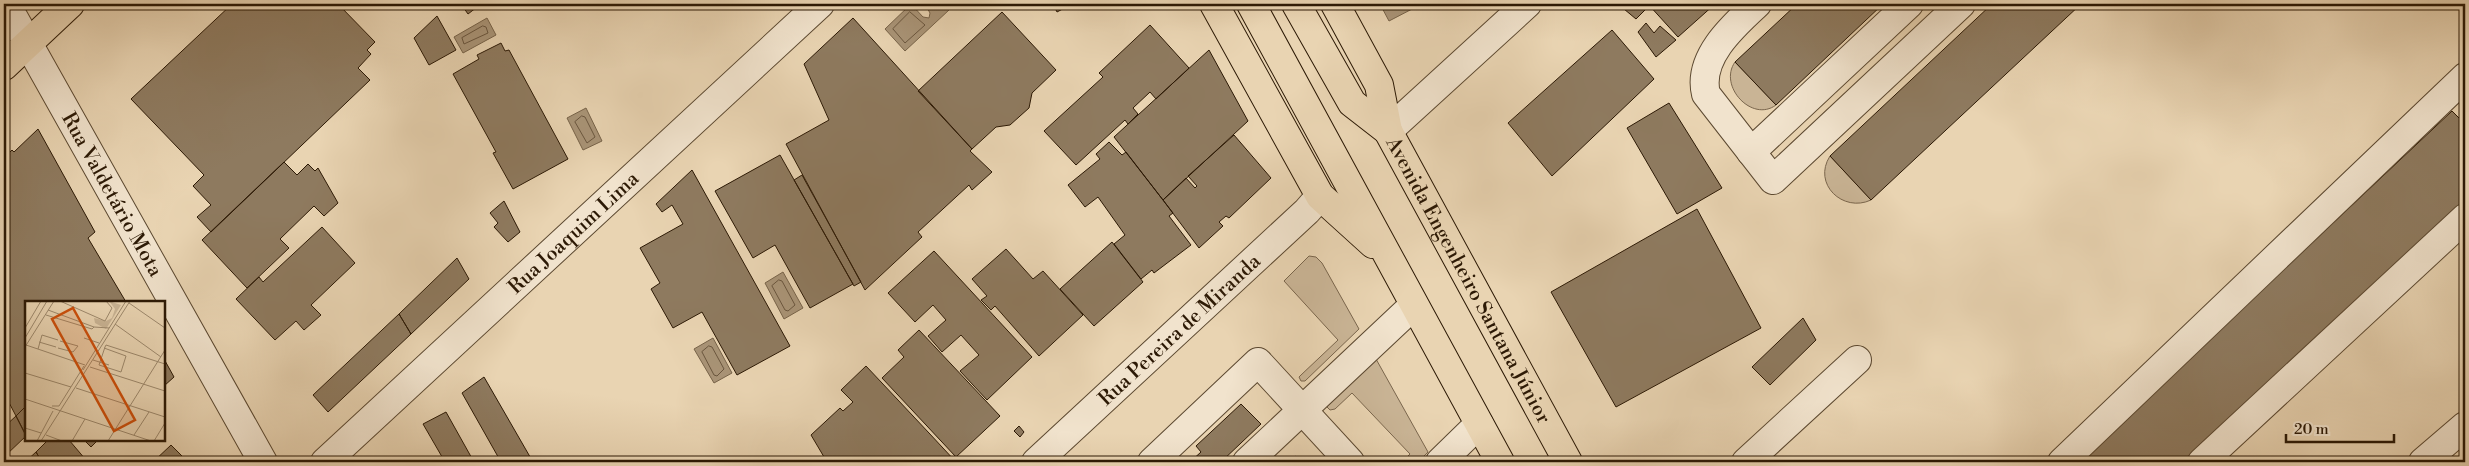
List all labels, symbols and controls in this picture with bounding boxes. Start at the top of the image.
street label: Rua Valdetário Mota [55,108,168,282]
street label: Avenida Engenheiro Santana Júnior [1379,132,1556,429]
street label: Rua Joaquim Lima [504,166,645,300]
street label: Rua Pereira de Miranda [1094,249,1267,412]
inset map [25,301,165,441]
scale bar [2286,411,2394,443]
text: 20 m [2294,420,2329,439]

